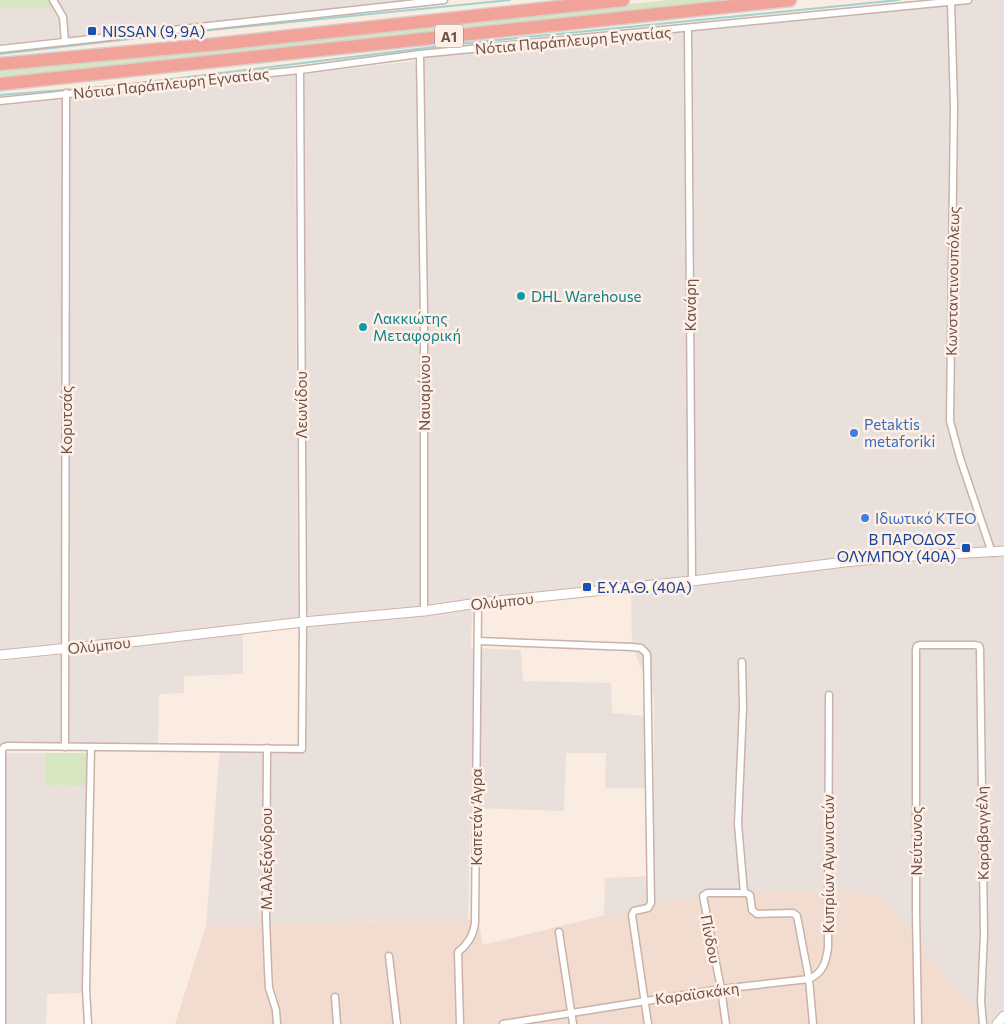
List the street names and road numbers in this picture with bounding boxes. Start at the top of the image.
street label: Νότια Παράπλευρη Εγνατίας [474,22,672,58]
road number: Α1 [435,24,463,48]
street label: Νότια Παράπλευρη Εγνατίας [72,64,270,102]
street label: Κωνσταντινουπόλεως [942,206,962,356]
street label: Κανάρη [681,279,699,331]
street label: Ναυαρίνου [415,355,433,431]
street label: Λεωνίδου [292,371,310,439]
street label: Κορυτσάς [57,386,75,454]
street label: Ολύμπου [470,589,534,613]
street label: Ολύμπου [67,633,131,657]
street label: Καπετάν Άγρα [467,768,485,866]
street label: Καραβαγγέλη [972,786,992,880]
street label: Κυπρίων Αγωνιστών [819,794,837,933]
street label: Νεύτωνος [907,806,925,876]
street label: Μ.Αλεξάνδρου [257,808,275,910]
street label: Πίνδου [697,913,725,965]
street label: Καραϊσκάκη [654,978,740,1008]

